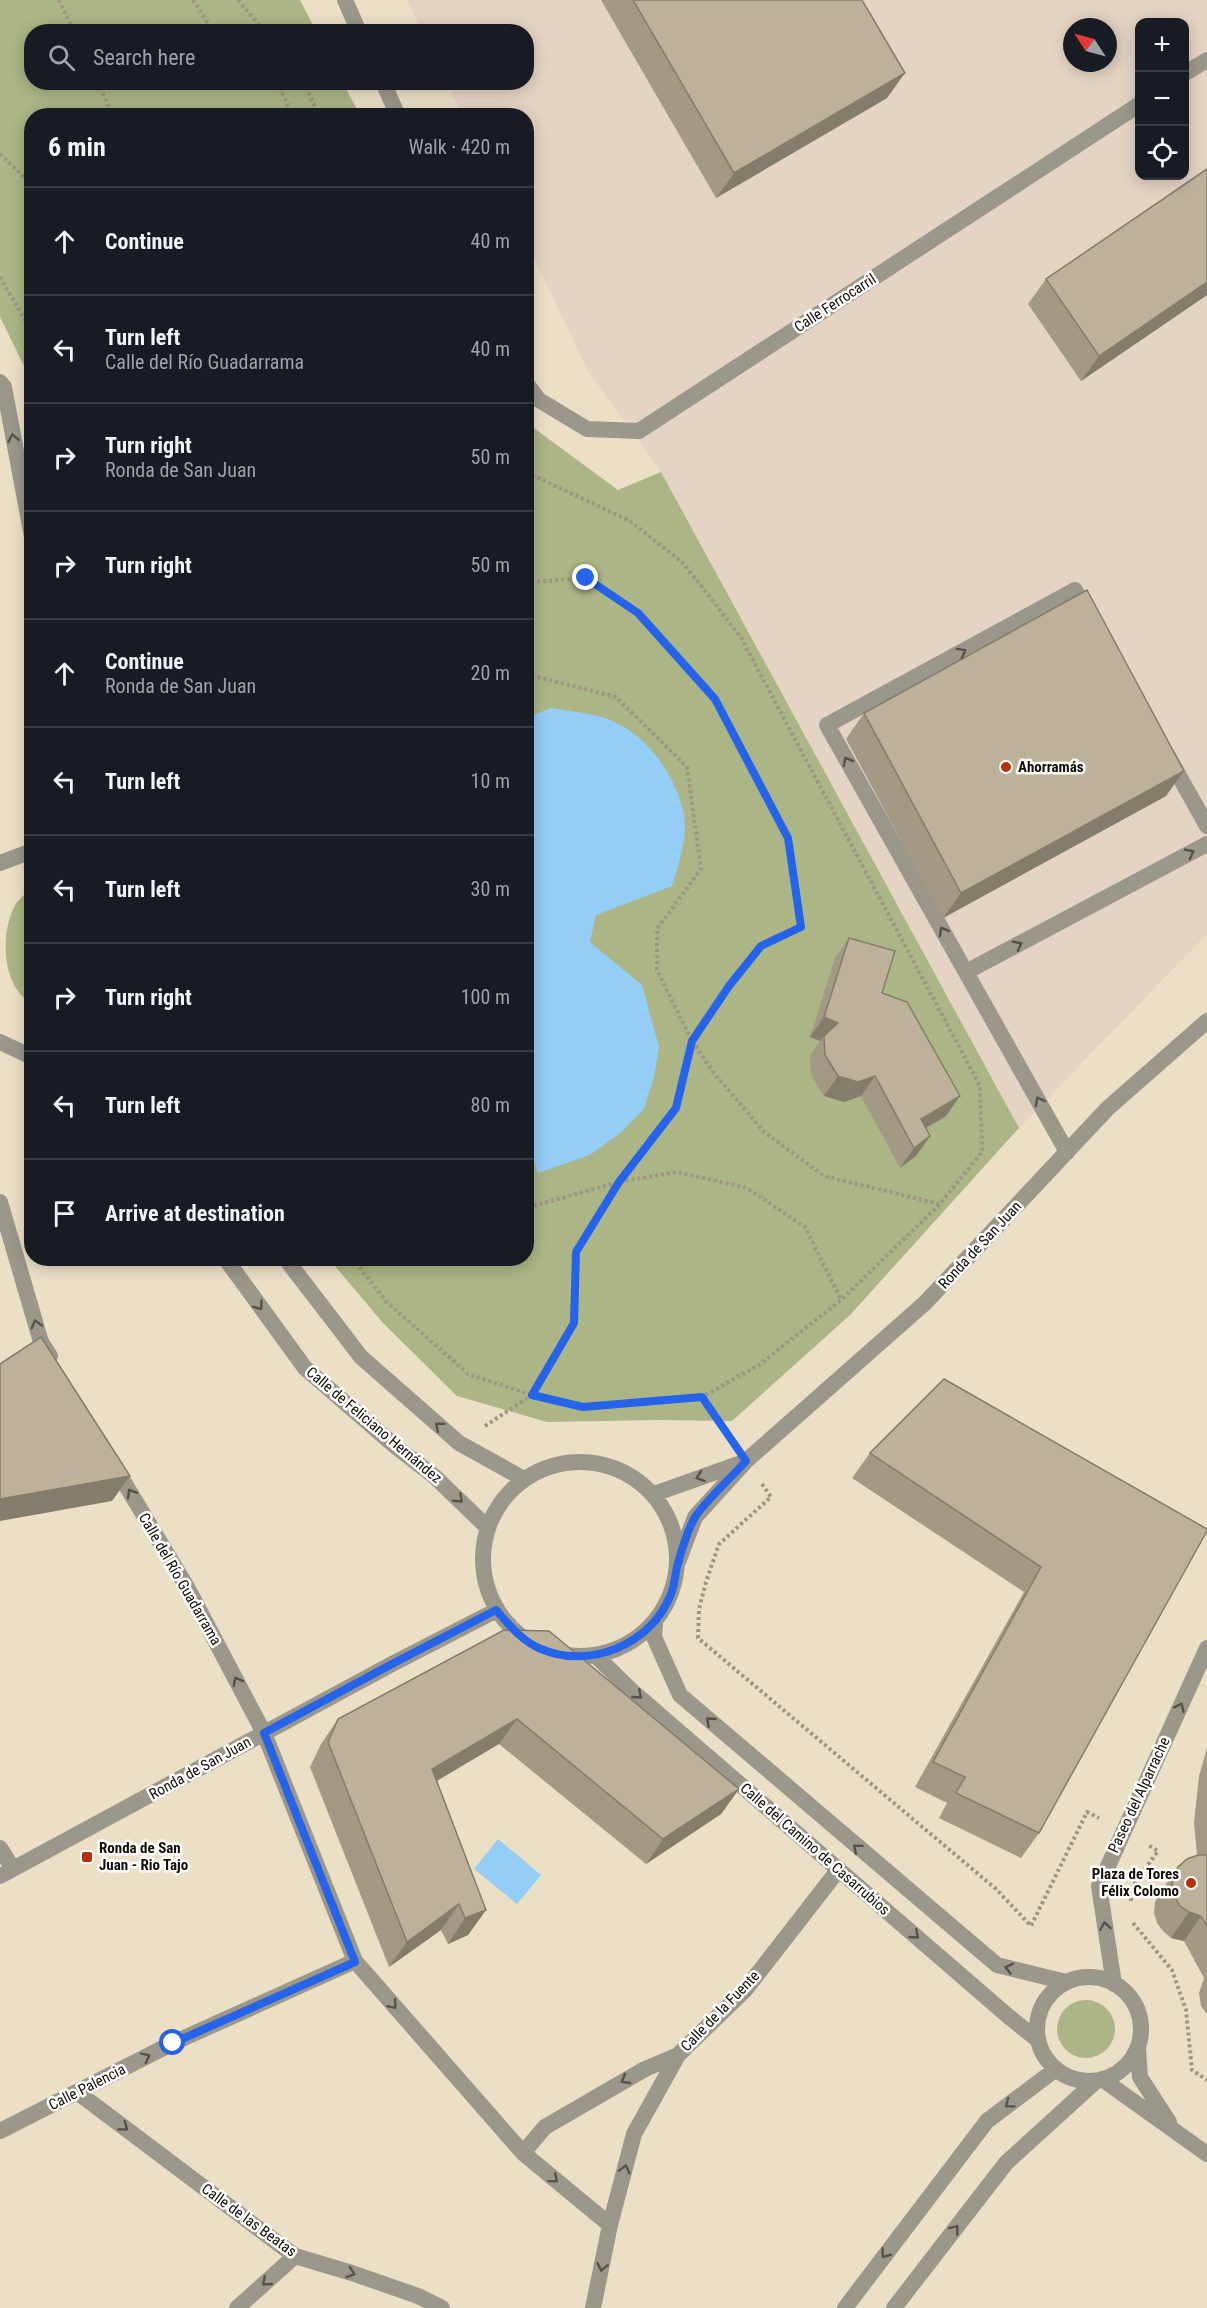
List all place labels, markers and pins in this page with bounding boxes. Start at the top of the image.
place label: Ahorramás [1018,758,1084,776]
marker: Ahorramás [999,760,1013,774]
place label: Ronda de San Juan - Rio Tajo [99,1839,188,1874]
marker: Ronda de San Juan - Rio Tajo [80,1850,94,1864]
place label: Plaza de Tores Félix Colomo [1092,1865,1179,1900]
marker: Plaza de Tores Félix Colomo [1184,1876,1198,1890]

